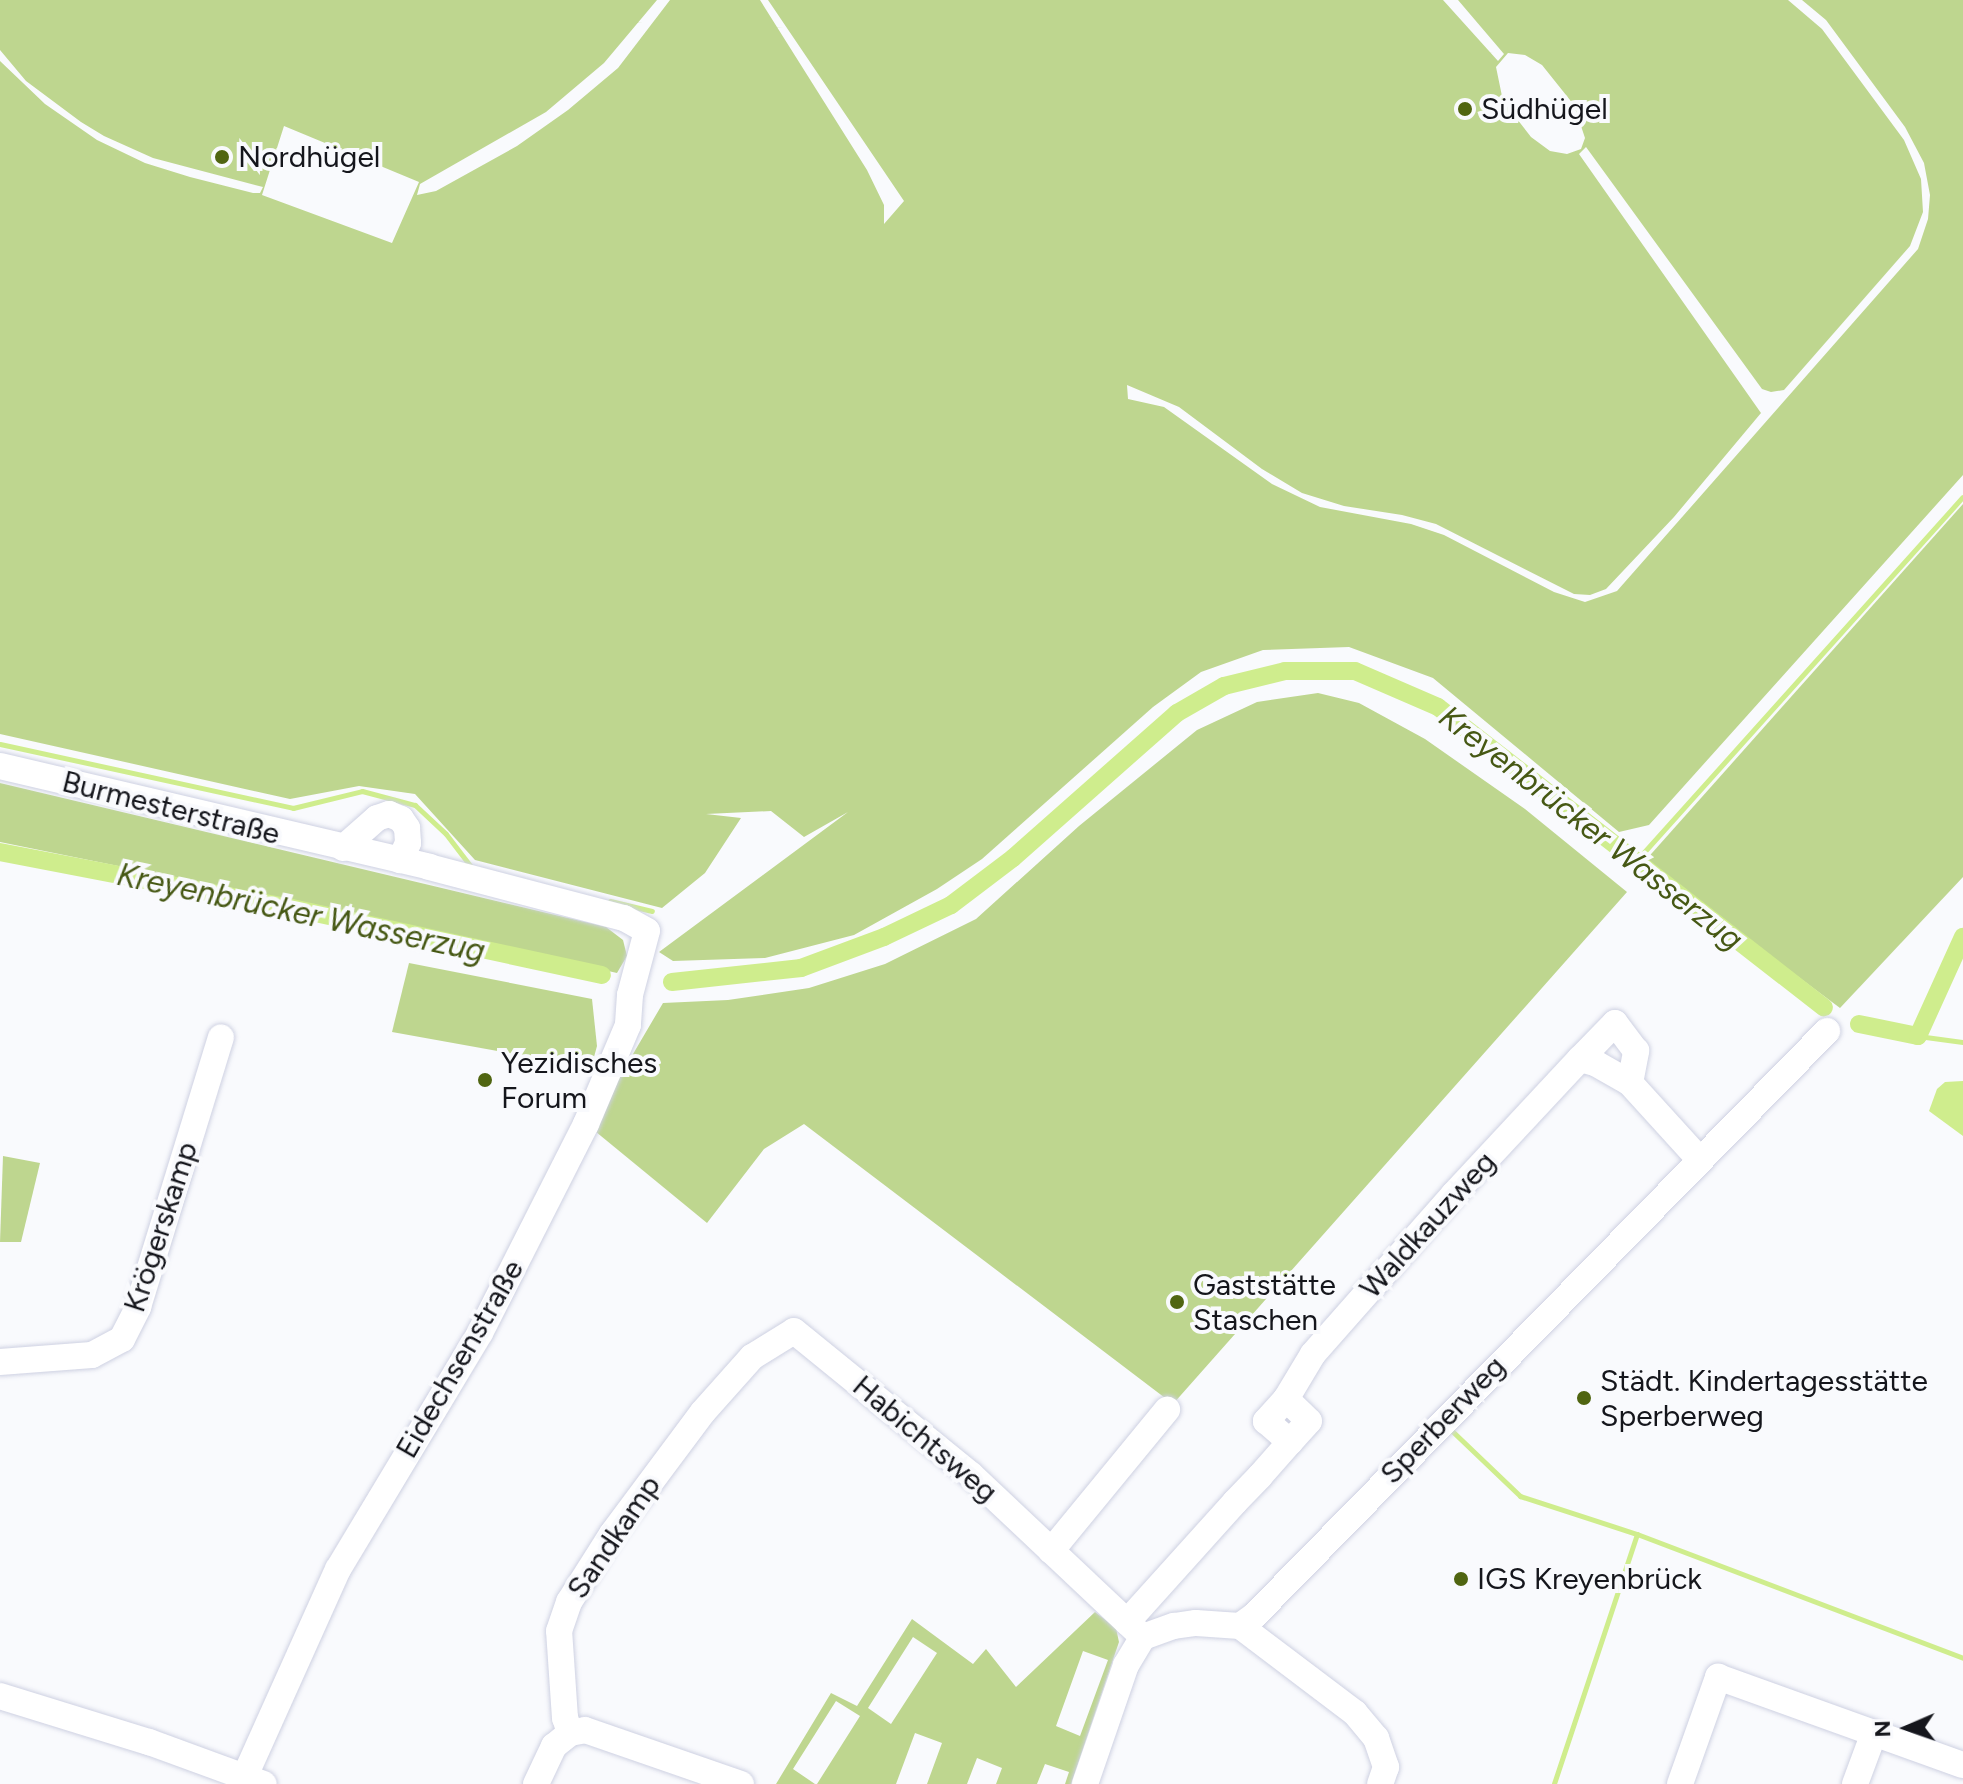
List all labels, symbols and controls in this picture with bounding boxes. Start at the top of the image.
place label: Südhügel [1481,91,1608,127]
marker: Südhügel [1456,100,1474,118]
place label: Nordhügel [238,139,380,175]
marker: Nordhügel [213,148,231,166]
water label: Kreyenbrücker Wasserzug [1431,697,1751,959]
street label: Burmesterstraße [58,764,284,852]
water label: Kreyenbrücker Wasserzug [114,855,488,971]
place label: Yezidisches Forum [501,1045,657,1116]
marker: Yezidisches Forum [476,1071,494,1089]
street label: Krögerskamp [117,1137,205,1317]
street label: Waldkauzweg [1353,1144,1503,1306]
street label: Eidechsenstraße [389,1254,531,1464]
place label: Gaststätte Staschen [1193,1267,1336,1338]
marker: Gaststätte Staschen [1168,1293,1186,1311]
street label: Sperberweg [1373,1349,1513,1491]
place label: Städt. Kindertagesstätte Sperberweg [1600,1363,1928,1434]
street label: Habichtsweg [845,1368,1005,1510]
marker: Städt. Kindertagesstätte Sperberweg [1575,1389,1593,1407]
street label: Sandkamp [560,1469,668,1605]
place label: IGS Kreyenbrück [1477,1561,1702,1597]
marker: IGS Kreyenbrück [1452,1570,1470,1588]
north arrow [1867,1688,1947,1768]
text: N [1869,1720,1896,1738]

